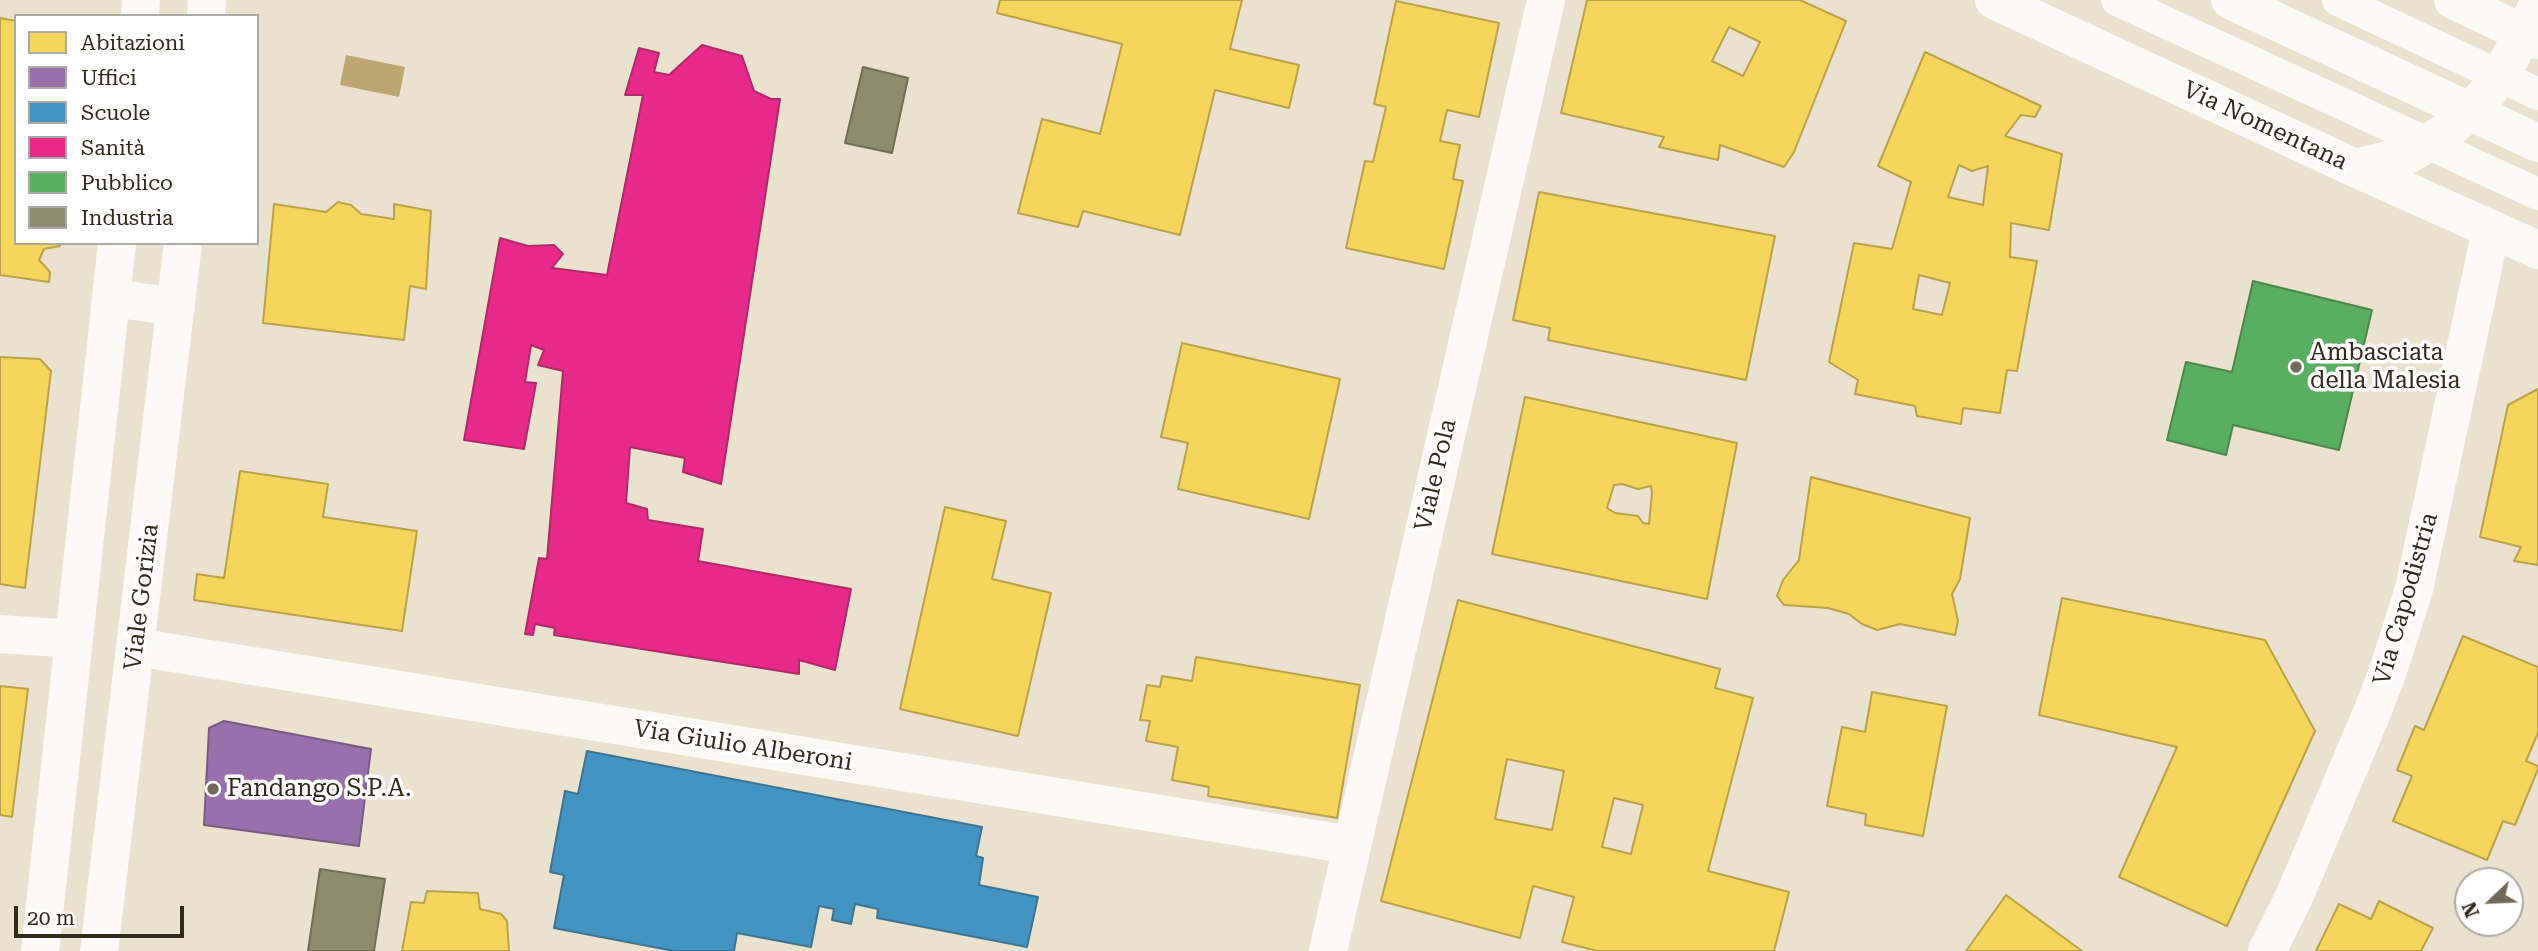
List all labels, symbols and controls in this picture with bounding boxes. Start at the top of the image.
legend [14,14,259,245]
text: Abitazioni [81,31,185,55]
text: Uffici [81,66,137,90]
street label: Via Nomentana [2178,75,2352,177]
text: Scuole [81,101,150,125]
text: Sanità [81,136,145,160]
text: Pubblico [81,171,173,195]
text: Industria [81,206,174,230]
place label: Ambasciata della Malesia [2310,339,2461,395]
marker: Ambasciata della Malesia [2288,359,2304,375]
street label: Viale Pola [1409,416,1463,534]
street label: Via Capodistria [2368,509,2444,689]
street label: Viale Gorizia [119,522,165,672]
street label: Via Giulio Alberoni [631,714,855,778]
place label: Fandango S.P.A. [227,775,411,803]
marker: Fandango S.P.A. [205,781,221,797]
north arrow [2454,867,2524,937]
scale bar [18,892,187,936]
text: N [2458,898,2484,921]
text: 20 m [27,906,75,930]

